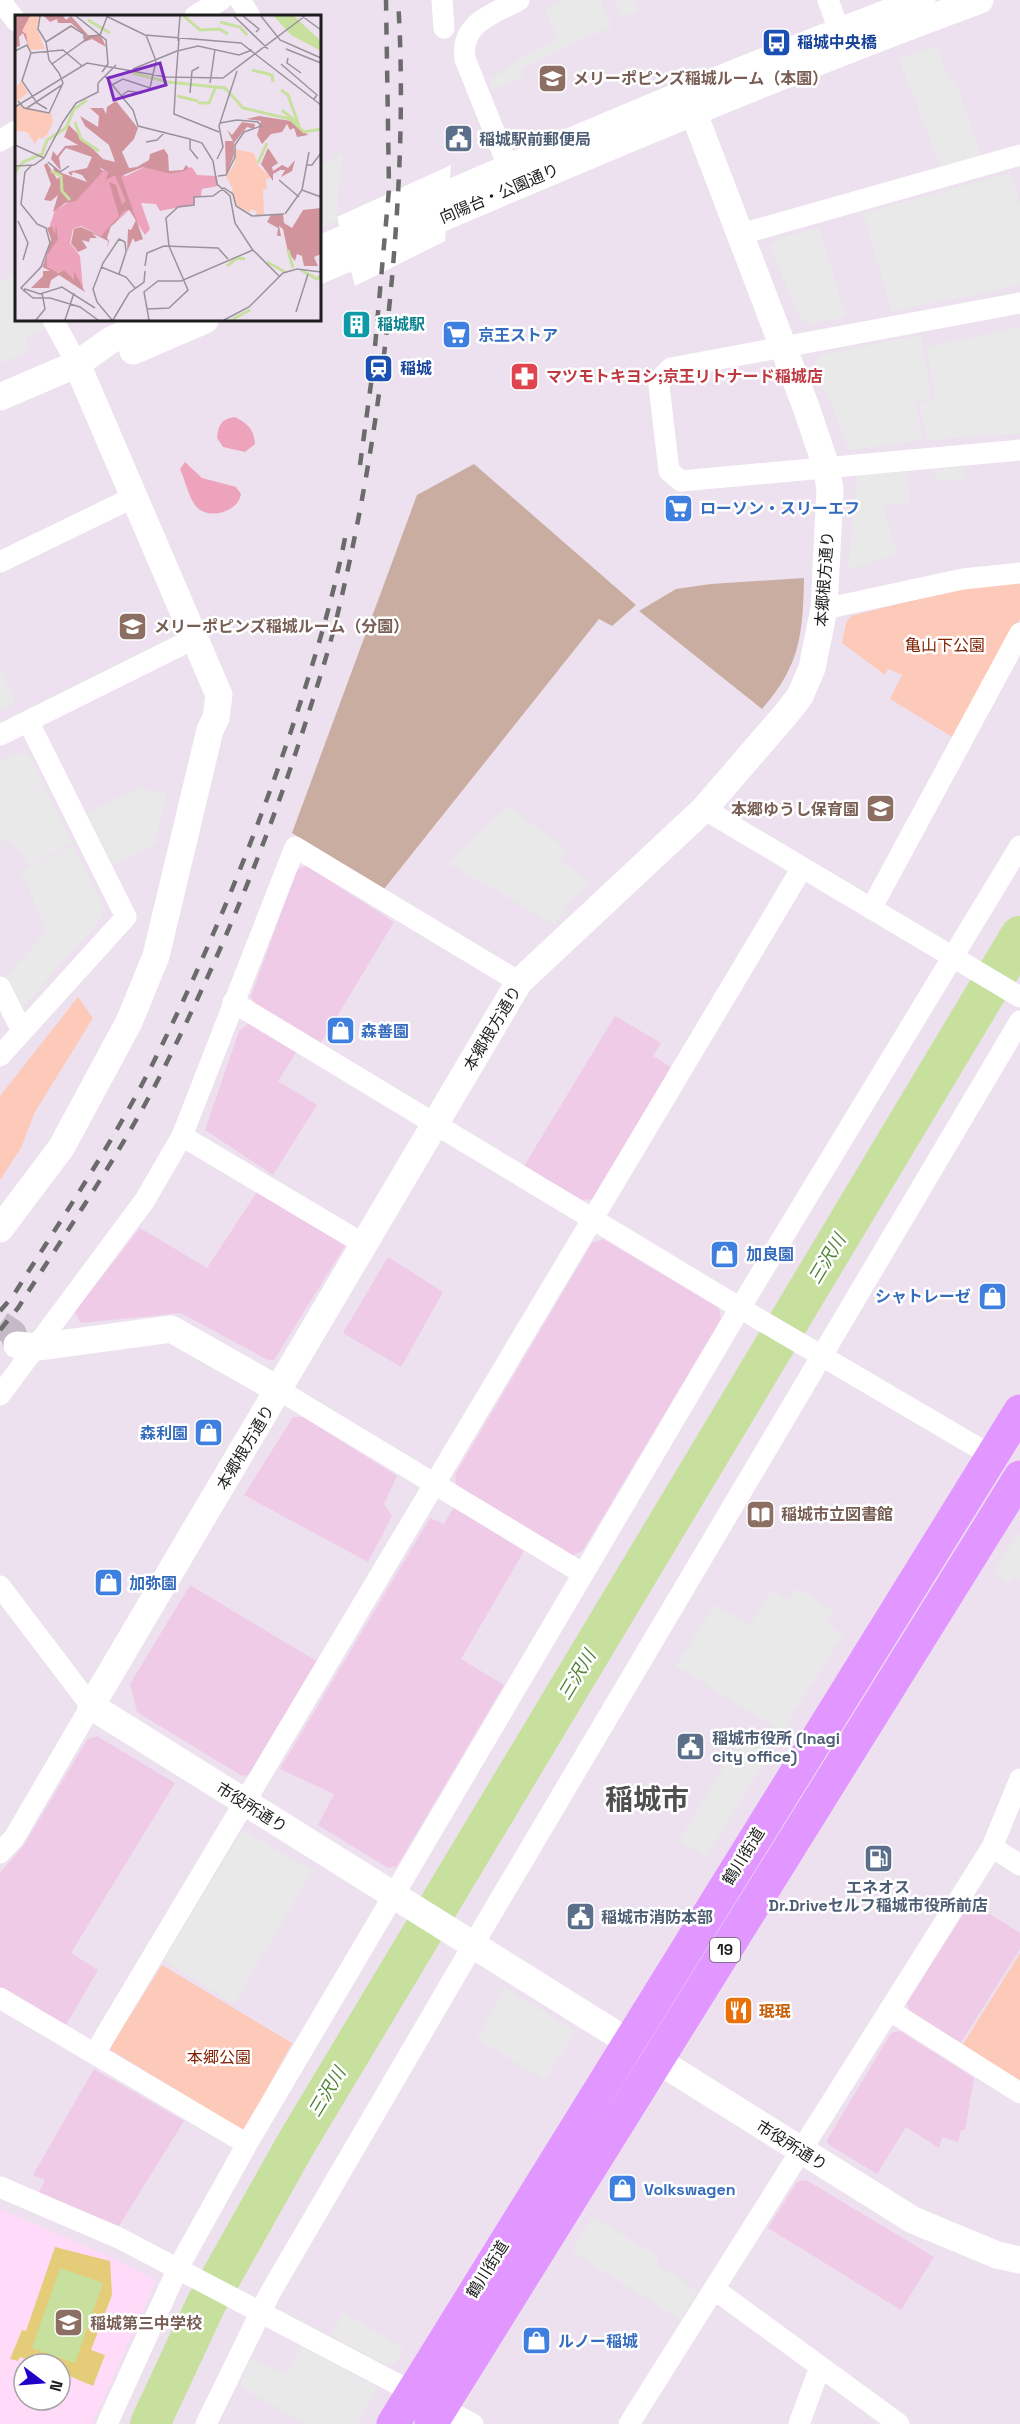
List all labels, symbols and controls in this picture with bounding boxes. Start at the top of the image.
inset map [15,15,321,321]
bus stop icon: 稲城中央橋 [760,26,792,58]
place label: 稲城中央橋 [797,32,877,53]
school or university icon: メリーポピンズ稲城ルーム（本園） [536,62,568,94]
place label: メリーポピンズ稲城ルーム（本園） [573,68,828,89]
public building icon: 稲城駅前郵便局 [442,123,474,155]
place label: 稲城駅前郵便局 [479,129,591,150]
street label: 向陽台・公園通り [436,159,562,228]
building icon: 稲城駅 [340,308,372,340]
place label: 稲城駅 [377,314,425,335]
supermarket icon: 京王ストア [441,319,473,351]
place label: 京王ストア [478,325,558,346]
station icon: 稲城 [363,352,395,384]
place label: 稲城 [400,358,432,379]
pharmacy icon: マツモトキヨシ;京王リトナード稲城店 [509,360,541,392]
place label: マツモトキヨシ;京王リトナード稲城店 [546,366,823,387]
supermarket icon: ローソン・スリーエフ [663,492,695,524]
place label: ローソン・スリーエフ [700,498,860,519]
street label: 本郷根方通り [811,530,838,628]
school or university icon: メリーポピンズ稲城ルーム（分園） [117,610,149,642]
place label: メリーポピンズ稲城ルーム（分園） [154,616,409,637]
park label: 亀山下公園 [905,635,985,656]
school or university icon: 本郷ゆうし保育園 [864,793,896,825]
place label: 本郷ゆうし保育園 [731,799,859,820]
street label: 本郷根方通り [459,982,526,1075]
shop icon: 森善園 [324,1015,356,1047]
place label: 森善園 [361,1021,409,1042]
water label: 三沢川 [803,1228,851,1288]
shop icon: 加良園 [709,1238,741,1270]
place label: 加良園 [746,1244,794,1265]
shop icon: シャトレーゼ [976,1280,1008,1312]
place label: シャトレーゼ [875,1286,971,1307]
street label: 本郷根方通り [212,1401,279,1494]
shop icon: 森利園 [193,1417,225,1449]
place label: 森利園 [140,1423,188,1444]
library icon: 稲城市立図書館 [744,1498,776,1530]
place label: 稲城市立図書館 [781,1504,893,1525]
shop icon: 加弥園 [92,1567,124,1599]
place label: 加弥園 [129,1573,177,1594]
water label: 三沢川 [553,1644,601,1704]
place label: 稲城市役所 (Inagi city office) [712,1728,840,1767]
public building icon: 稲城市役所 (Inagi city office) [675,1731,707,1763]
street label: 市役所通り [212,1777,291,1838]
district label: 稲城市 [605,1781,689,1817]
street label: 鶴川街道 [718,1824,769,1889]
fuel station icon: エネオス Dr.Driveセルフ稲城市役所前店 [862,1843,894,1875]
place label: エネオス Dr.Driveセルフ稲城市役所前店 [768,1877,988,1916]
public building icon: 稲城市消防本部 [564,1901,596,1933]
place label: 稲城市消防本部 [601,1907,713,1928]
road number: 19 [710,1938,740,1962]
restaurant icon: 珉珉 [722,1995,754,2027]
place label: 珉珉 [759,2001,791,2022]
park label: 本郷公園 [187,2047,251,2068]
water label: 三沢川 [303,2061,351,2121]
street label: 市役所通り [752,2115,831,2176]
shop icon: Volkswagen [607,2173,639,2205]
place label: Volkswagen [644,2179,736,2200]
street label: 鶴川街道 [462,2237,513,2302]
school or university icon: 稲城第三中学校 [53,2307,85,2339]
place label: 稲城第三中学校 [90,2313,202,2334]
shop icon: ルノー稲城 [521,2325,553,2357]
place label: ルノー稲城 [558,2331,638,2352]
north arrow [12,2352,72,2412]
text: N [44,2378,68,2394]

